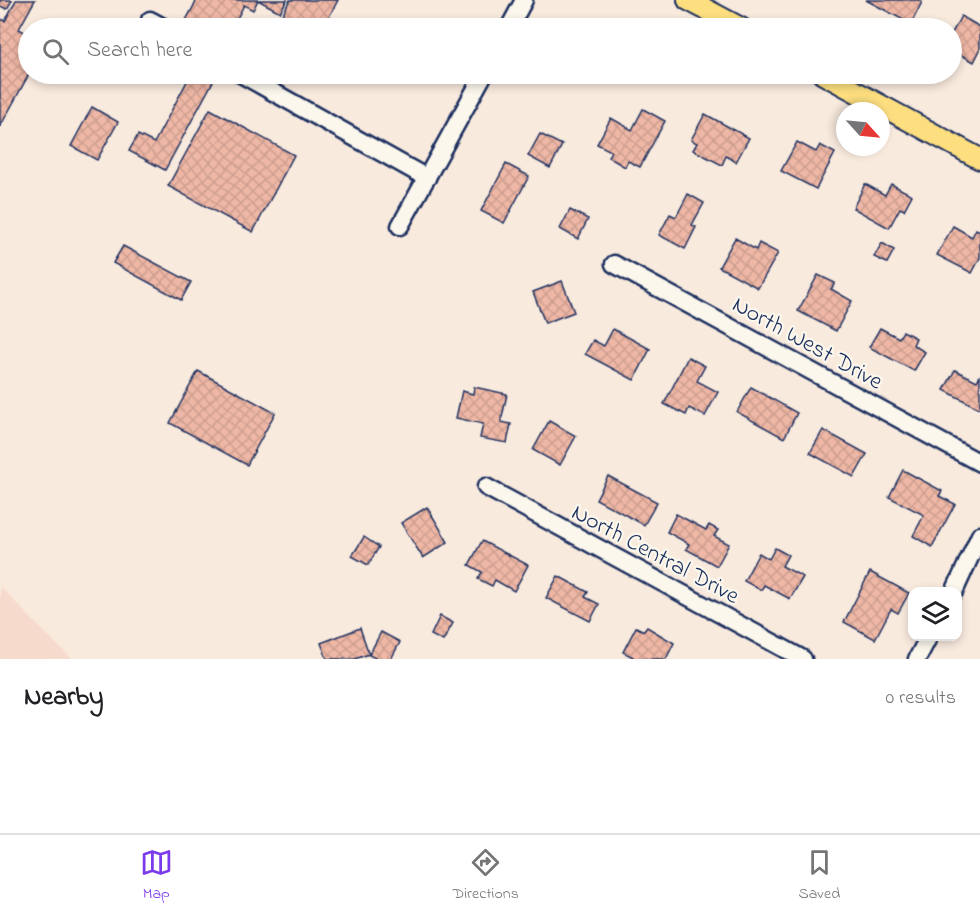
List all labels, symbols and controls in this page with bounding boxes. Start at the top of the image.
search box [18,18,962,84]
icon: search [39,35,72,68]
text: Search here [87,35,192,67]
north arrow [836,102,890,156]
street label: North West Drive [725,288,889,400]
street label: North Central Drive [565,496,745,614]
map controls [908,587,962,641]
button: layers [908,587,962,641]
text: Nearby [24,679,103,717]
text: 0 results [885,684,956,713]
tab: Map [140,846,173,906]
tab: Directions [452,846,519,906]
tab: Saved [798,846,840,906]

